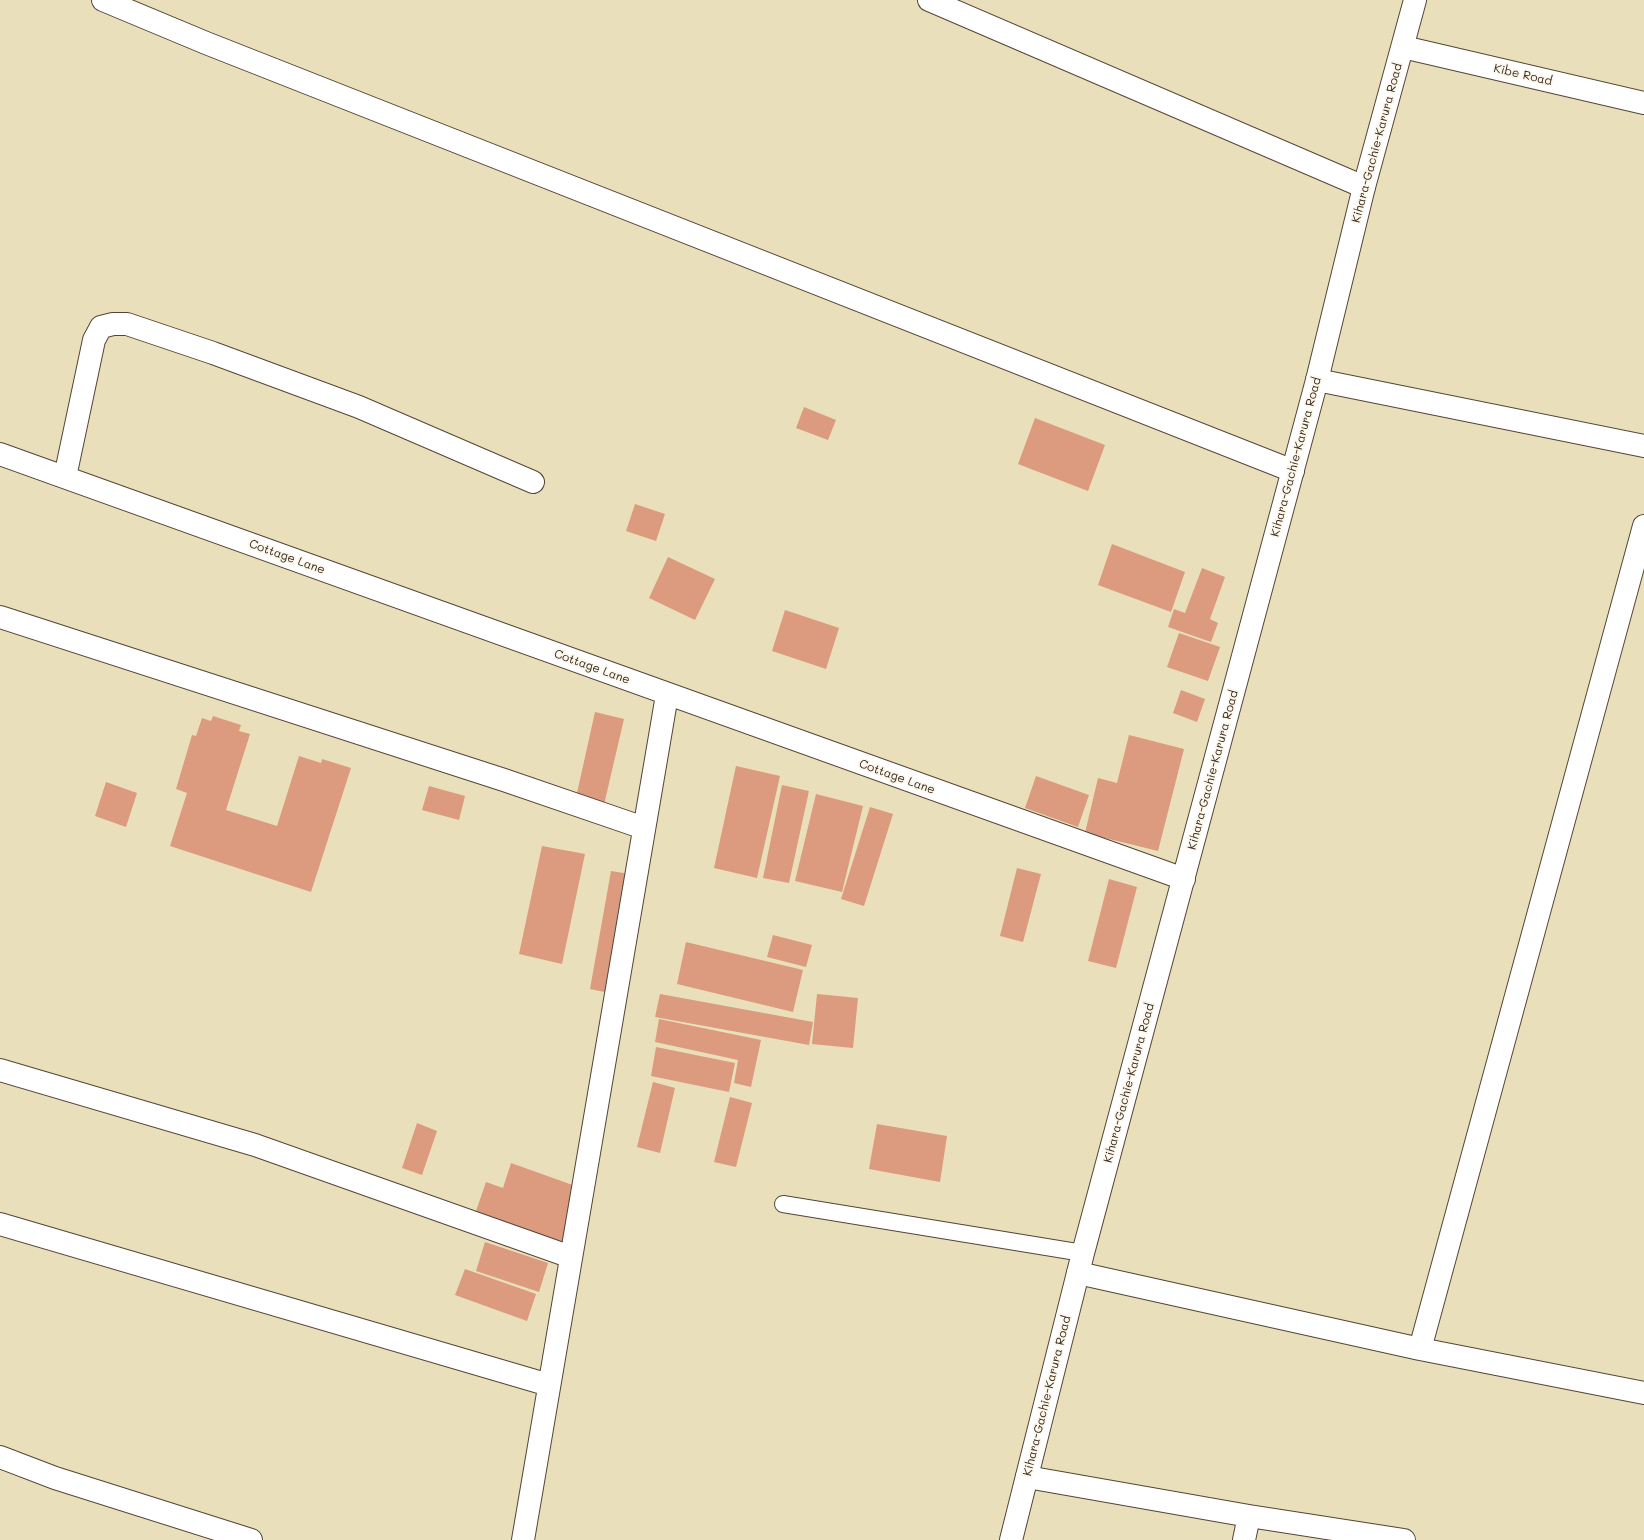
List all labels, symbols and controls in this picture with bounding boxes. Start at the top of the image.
street label: Kibe Road [1492,61,1554,89]
street label: Kihara-Gachie-Karura Road [1349,62,1405,224]
street label: Kihara-Gachie-Karura Road [1268,376,1324,538]
street label: Cottage Lane [247,537,327,577]
street label: Cottage Lane [552,647,632,687]
street label: Kihara-Gachie-Karura Road [1185,689,1241,851]
street label: Cottage Lane [857,757,937,797]
street label: Kihara-Gachie-Karura Road [1101,1002,1157,1164]
street label: Kihara-Gachie-Karura Road [1020,1314,1074,1478]

